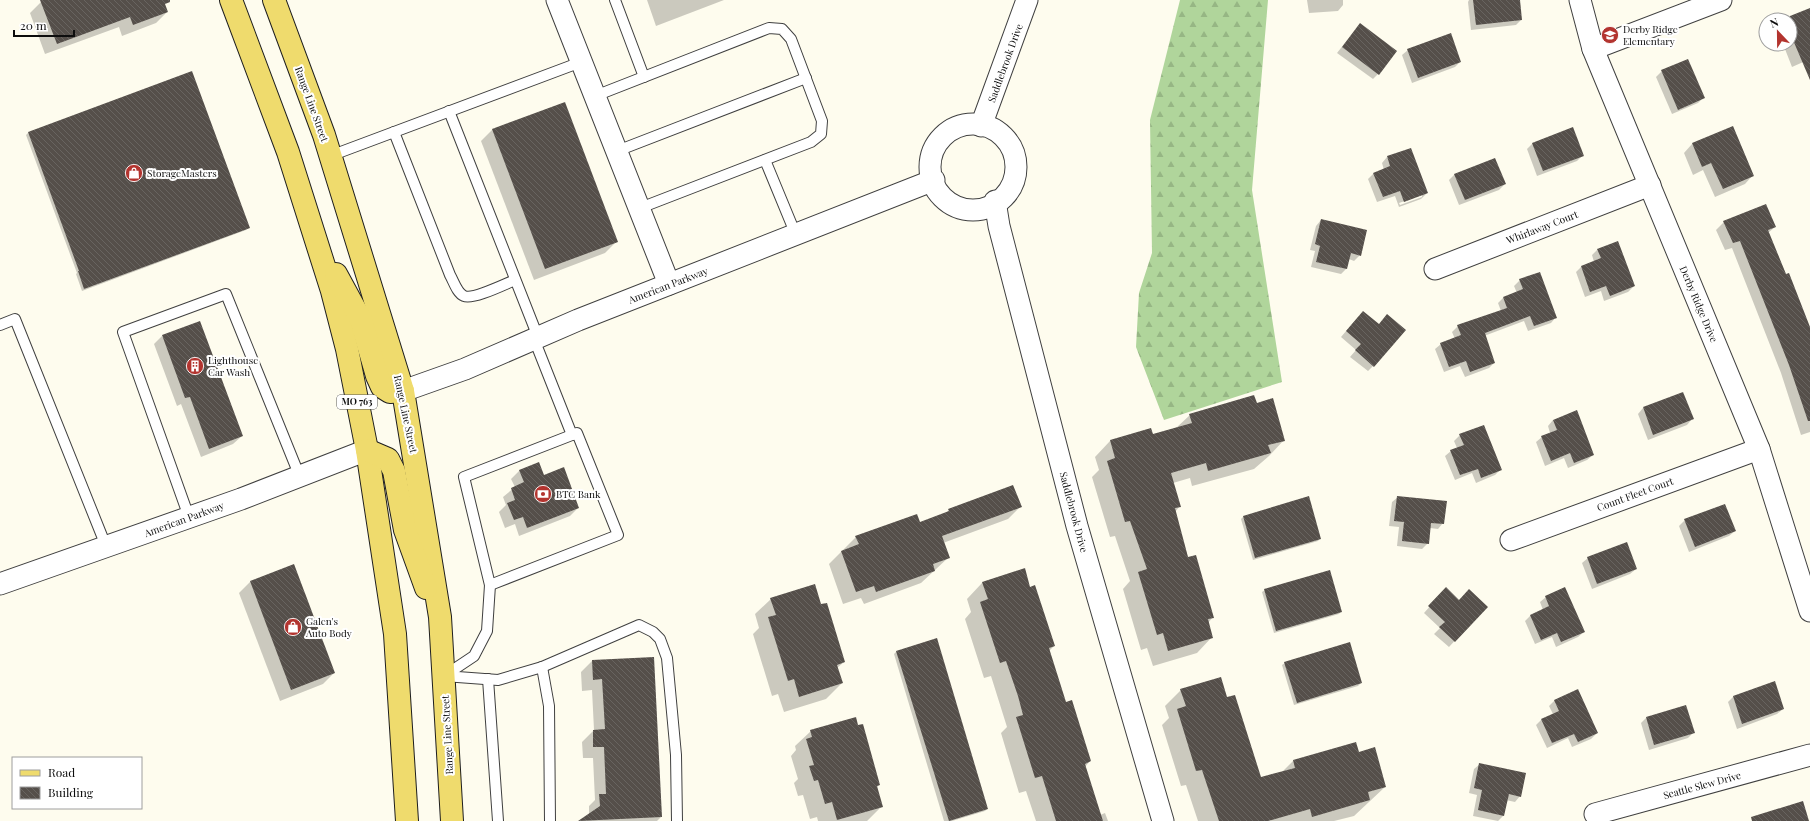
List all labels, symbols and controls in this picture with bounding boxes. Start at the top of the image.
scale bar [14,12,74,38]
north arrow [1758,12,1798,52]
text: N [1768,14,1781,31]
text: 20 m [20,17,47,33]
street label: Saddlebrook Drive [984,22,1026,104]
place label: Derby Ridge Elementary [1623,22,1678,48]
school or university icon: Derby Ridge Elementary [1600,25,1620,45]
street label: Range Line Street [292,64,332,144]
shop icon: StorageMasters [124,163,144,183]
place label: StorageMasters [147,166,217,180]
street label: Whirlaway Court [1503,207,1580,247]
street label: American Parkway [625,263,710,307]
street label: Derby Ridge Drive [1677,264,1721,344]
place label: Lighthouse Car Wash [208,353,258,379]
building icon: Lighthouse Car Wash [185,356,205,376]
street label: Range Line Street [391,374,421,455]
road number: MO 763 [337,395,377,409]
street label: Saddlebrook Drive [1057,470,1091,554]
street label: Count Fleet Court [1595,473,1676,514]
bank icon: BTC Bank [533,484,553,504]
place label: BTC Bank [556,487,601,501]
street label: American Parkway [141,498,226,540]
place label: Galen's Auto Body [305,614,352,640]
shop icon: Galen's Auto Body [283,617,303,637]
street label: Range Line Street [438,695,456,775]
legend [12,757,142,809]
text: Road [48,764,75,780]
street label: Seattle Slew Drive [1662,768,1742,802]
text: Building [48,784,94,800]

